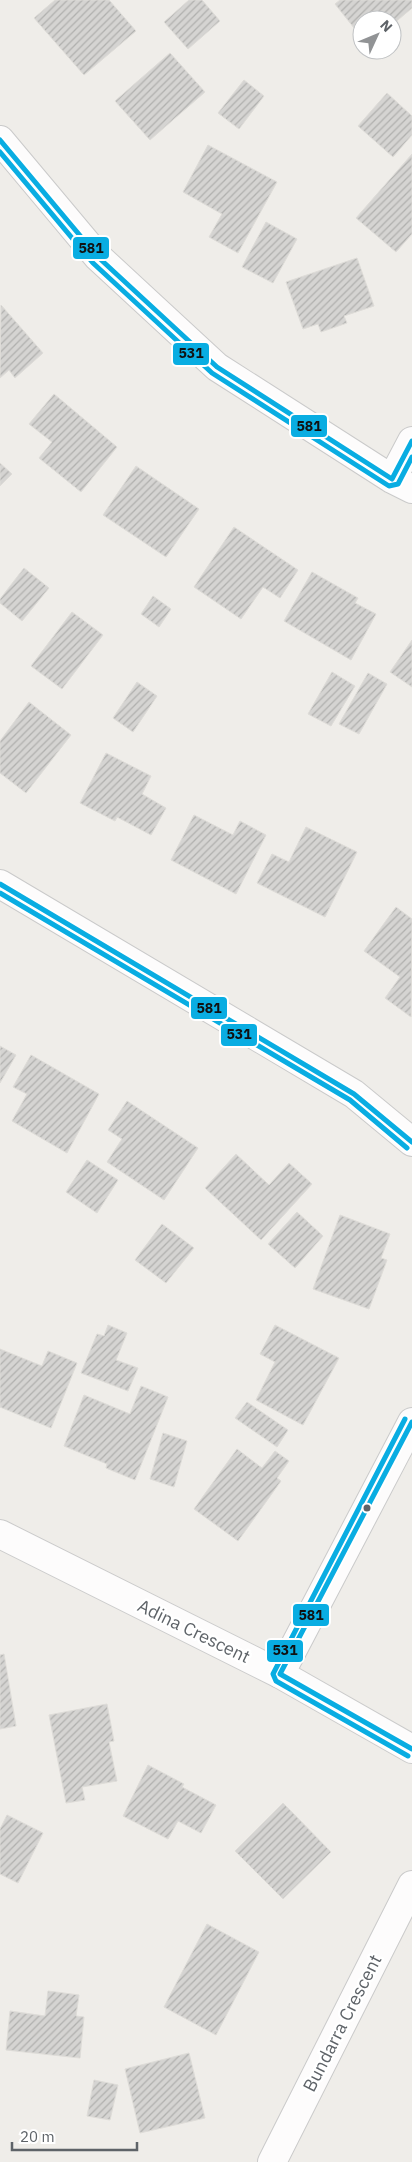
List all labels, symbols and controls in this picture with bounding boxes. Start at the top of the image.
north arrow [352,10,402,60]
text: N [376,16,396,36]
line badge: 581 [72,236,110,260]
text: 581 [78,239,104,257]
line badge: 531 [172,342,210,366]
text: 531 [178,344,204,362]
line badge: 581 [290,414,328,438]
text: 581 [296,417,322,435]
line badge: 581 [190,996,228,1020]
text: 581 [196,999,222,1017]
line badge: 531 [220,1023,258,1047]
text: 531 [226,1025,252,1043]
unlabelled marker [362,1503,372,1513]
street label: Adina Crescent [134,1594,254,1668]
line badge: 581 [292,1603,330,1627]
text: 581 [298,1606,324,1624]
line badge: 531 [266,1639,304,1663]
text: 531 [272,1641,298,1659]
street label: Bundarra Crescent [297,1951,387,2095]
scale bar [12,2120,138,2152]
text: 20 m [20,2127,55,2146]

